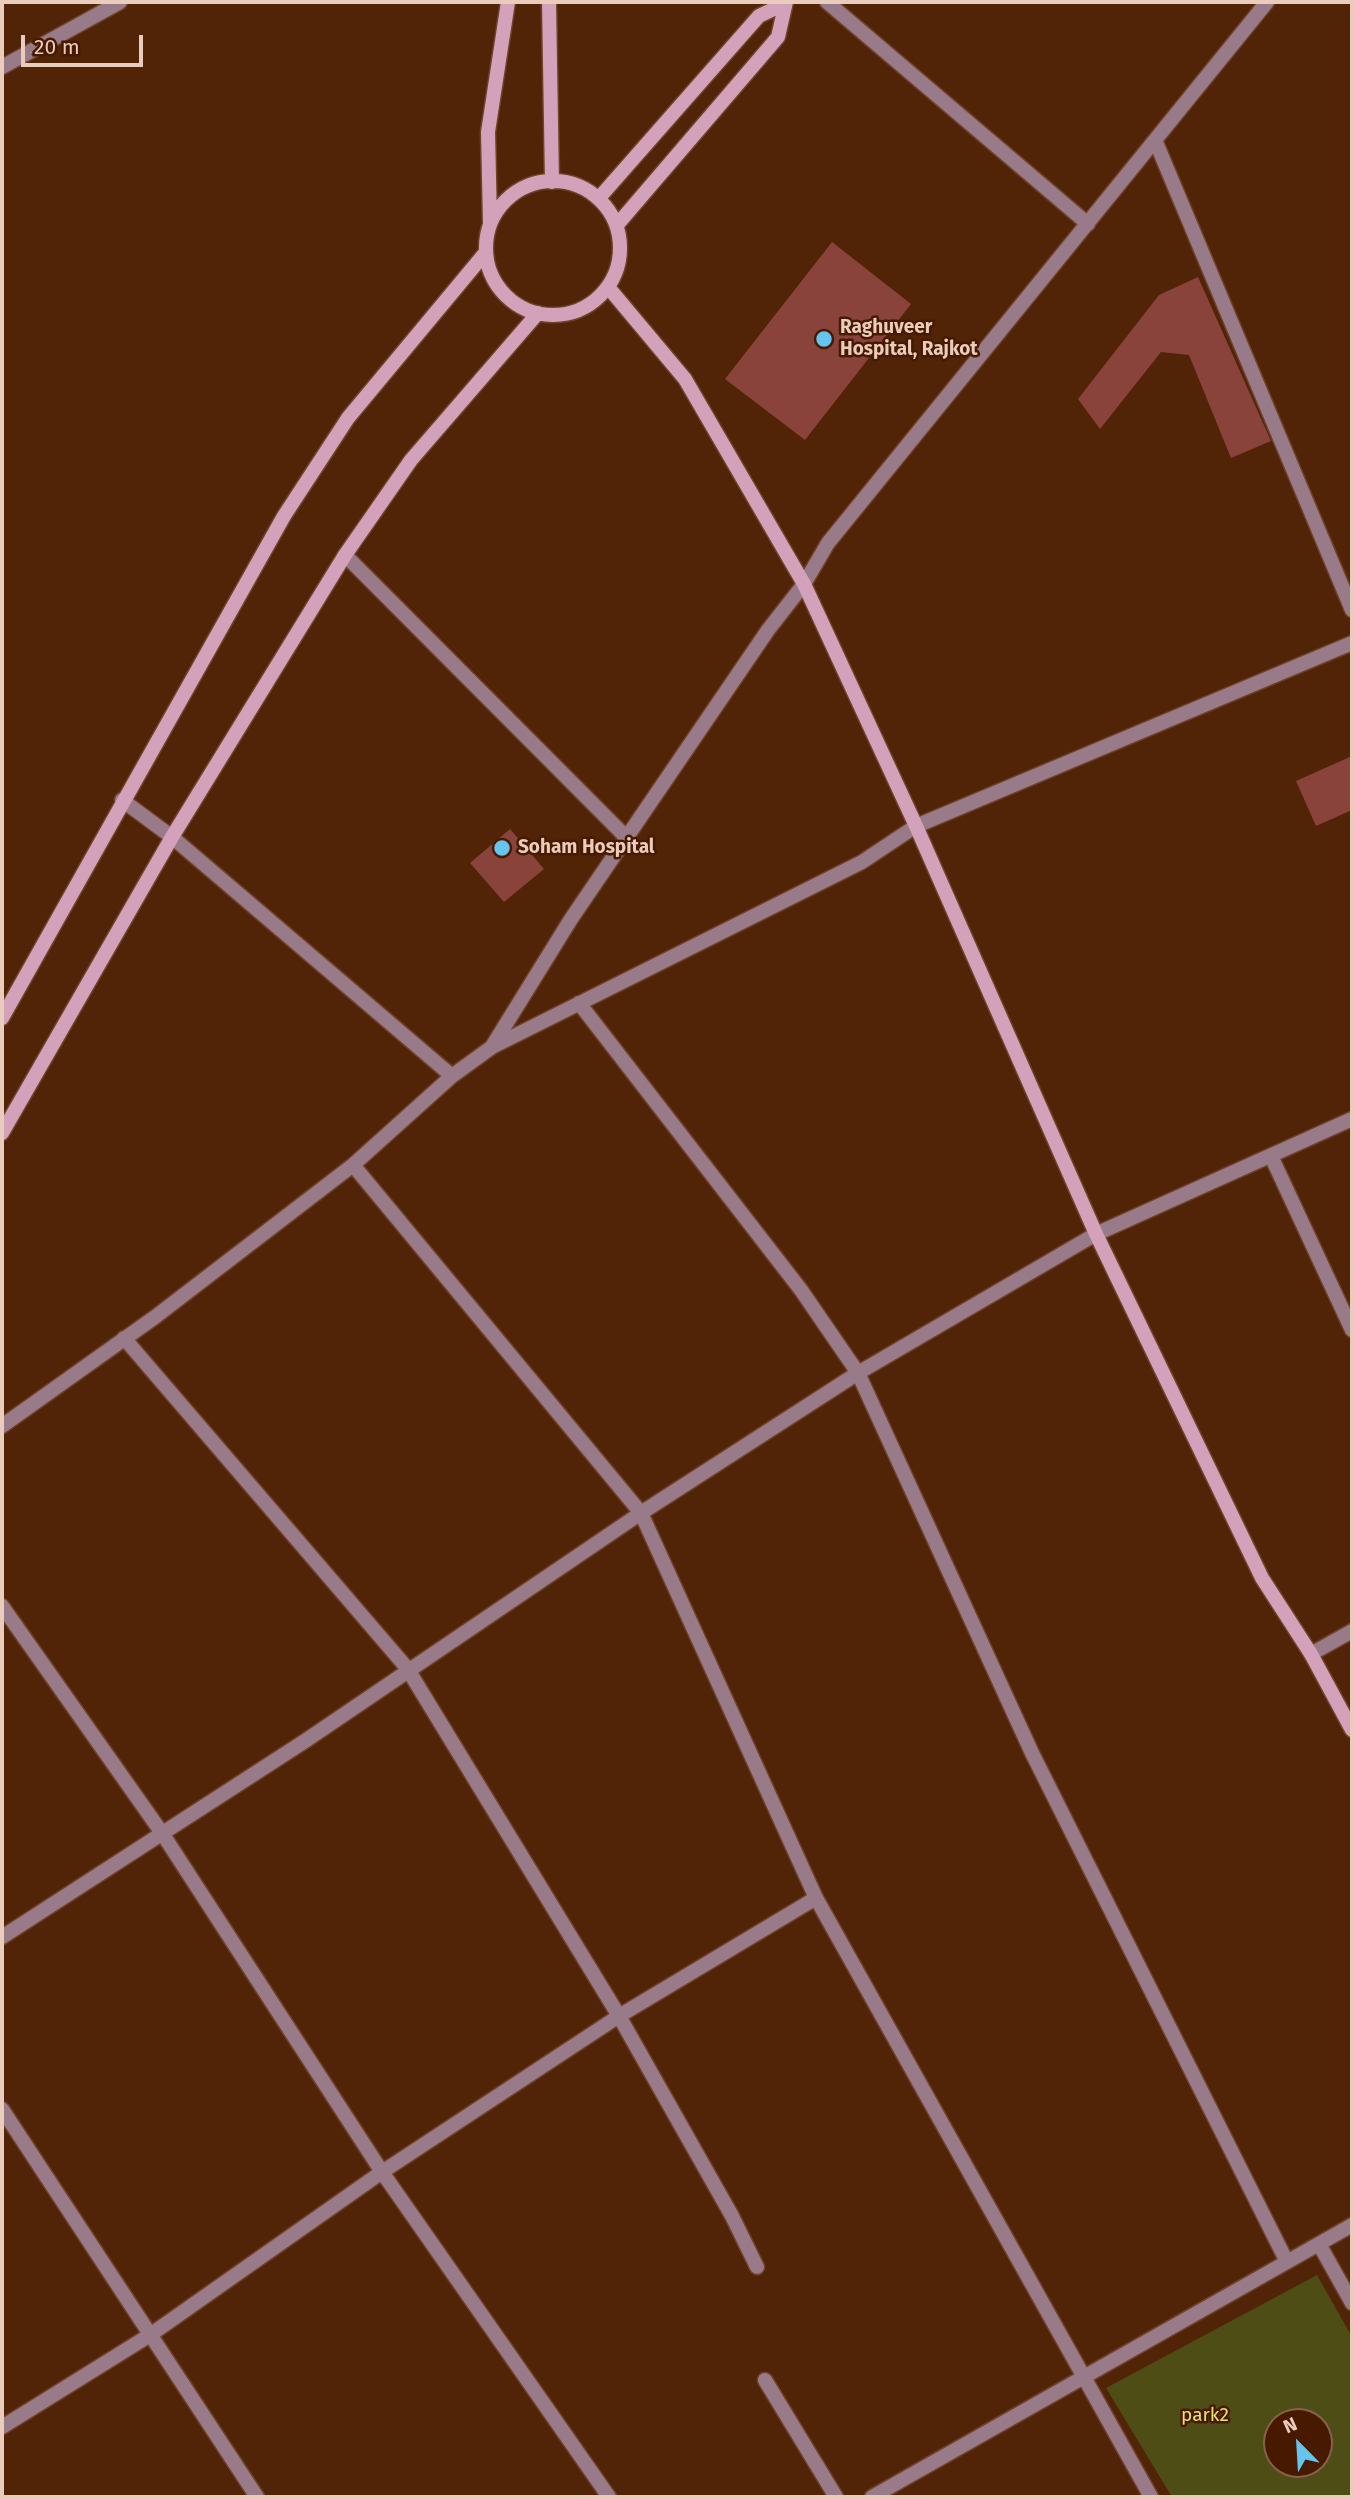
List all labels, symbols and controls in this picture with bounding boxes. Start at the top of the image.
scale bar [24,21,147,65]
text: 20 m [34,34,80,60]
place label: Raghuveer Hospital, Rajkot [840,317,978,361]
marker: Raghuveer Hospital, Rajkot [814,329,834,349]
place label: Soham Hospital [518,837,654,859]
marker: Soham Hospital [492,838,512,858]
park label: park2 [1181,2405,1229,2427]
north arrow [1263,2408,1333,2478]
text: N [1280,2412,1300,2438]

